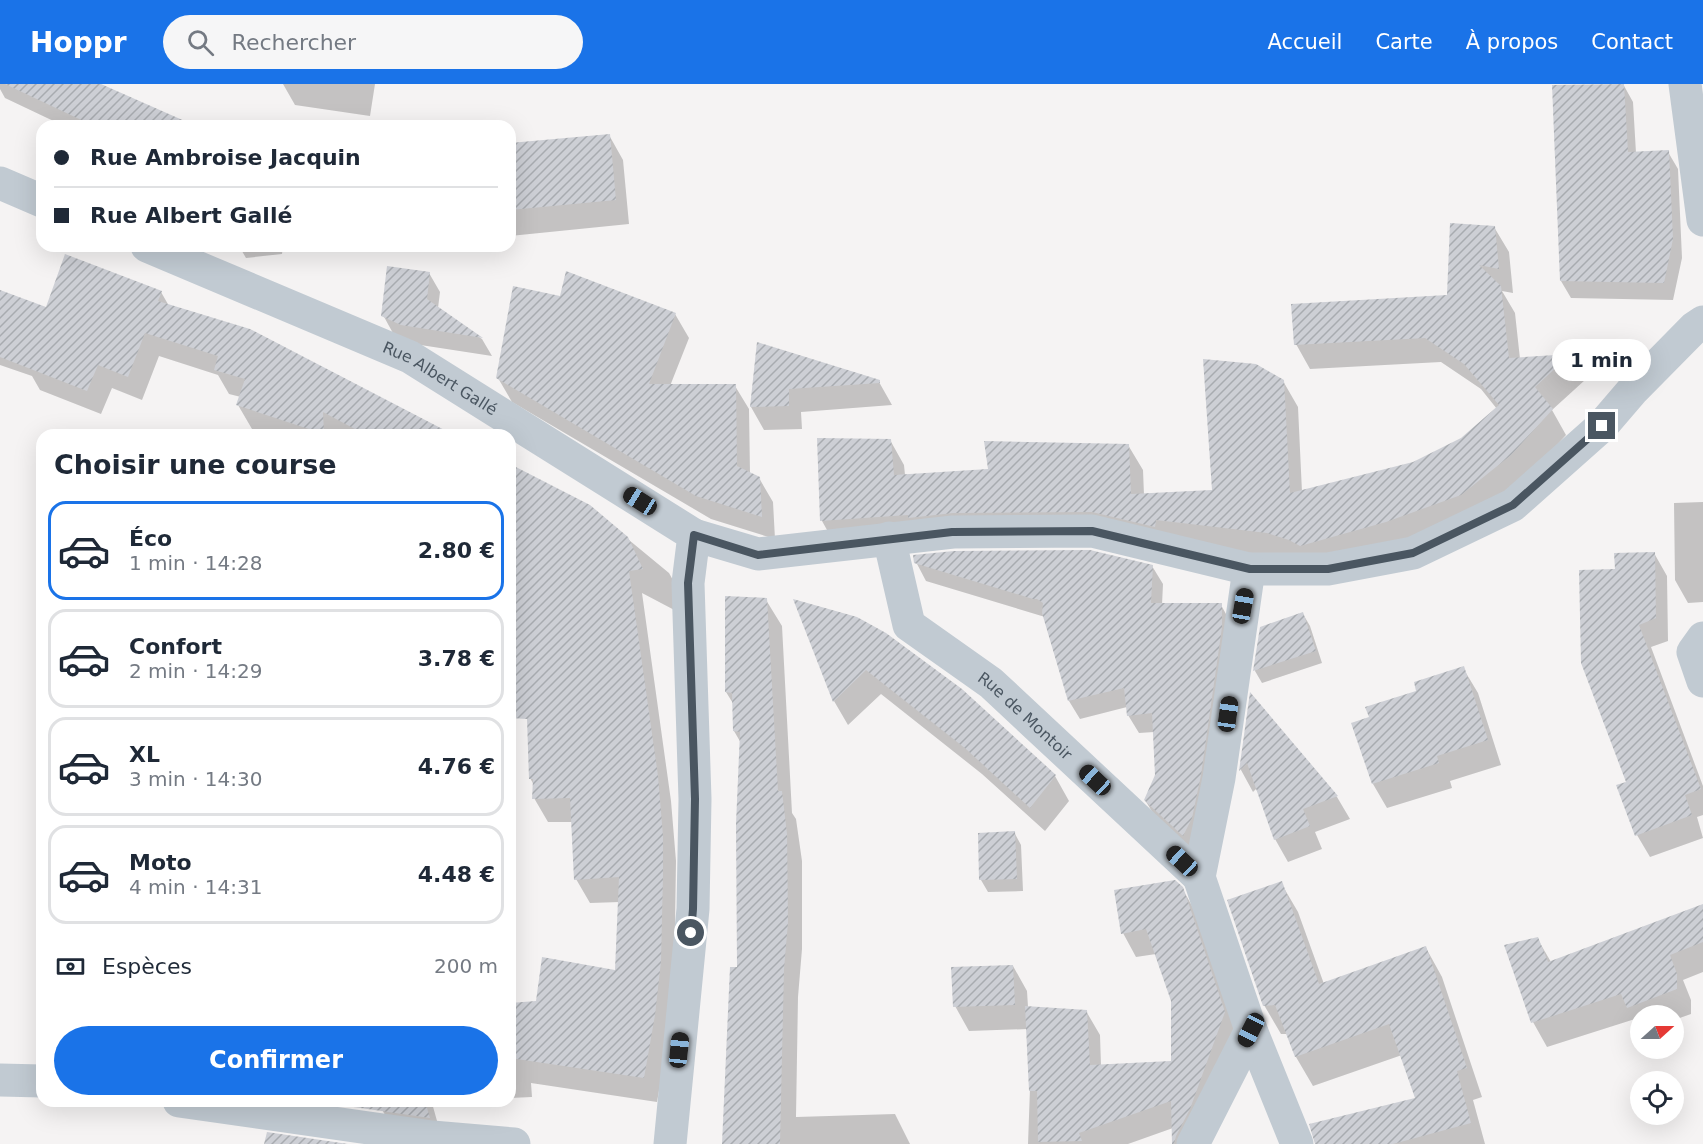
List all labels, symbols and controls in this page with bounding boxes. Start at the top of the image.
search box [163,15,583,69]
text: Hoppr [30,26,127,59]
icon: search [184,26,217,59]
text: Rechercher [232,30,356,55]
text: Accueil [1267,30,1342,54]
text: Carte [1375,30,1433,54]
text: À propos [1466,30,1558,54]
text: Contact [1591,30,1673,54]
text: Rue Ambroise Jacquin [90,145,361,170]
text: Rue Albert Gallé [90,203,292,228]
street label: Rue Albert Gallé [380,337,501,419]
callout: 1 min [1552,339,1652,381]
text: 1 min [1570,348,1633,372]
route end [1588,412,1615,439]
text: Choisir une course [54,449,337,480]
car [620,484,660,518]
icon: car [57,524,111,578]
text: Éco [129,526,172,551]
text: 2.80 € [418,538,495,563]
text: 1 min · 14:28 [129,551,263,575]
car [1231,587,1255,625]
icon: car [57,632,111,686]
text: Confort [129,634,222,659]
text: 3.78 € [418,646,495,671]
text: 2 min · 14:29 [129,659,263,683]
street label: Rue de Montoir [975,667,1077,764]
car [1217,695,1239,733]
icon: car [57,740,111,794]
text: XL [129,742,160,767]
text: 4.76 € [418,754,495,779]
car [1076,761,1114,799]
text: 3 min · 14:30 [129,767,263,791]
car [1163,842,1201,880]
icon: car [57,848,111,902]
text: Moto [129,850,192,875]
text: 4.48 € [418,862,495,887]
text: 4 min · 14:31 [129,875,263,899]
route start [677,919,704,946]
icon: cash [54,950,87,983]
text: Espèces [102,954,192,979]
text: 200 m [434,954,498,978]
north arrow [1630,1005,1684,1059]
map controls [1630,1005,1684,1125]
car [1235,1010,1267,1050]
button: Confirmer [54,1026,498,1095]
car [668,1031,690,1069]
button: locate [1630,1071,1684,1125]

